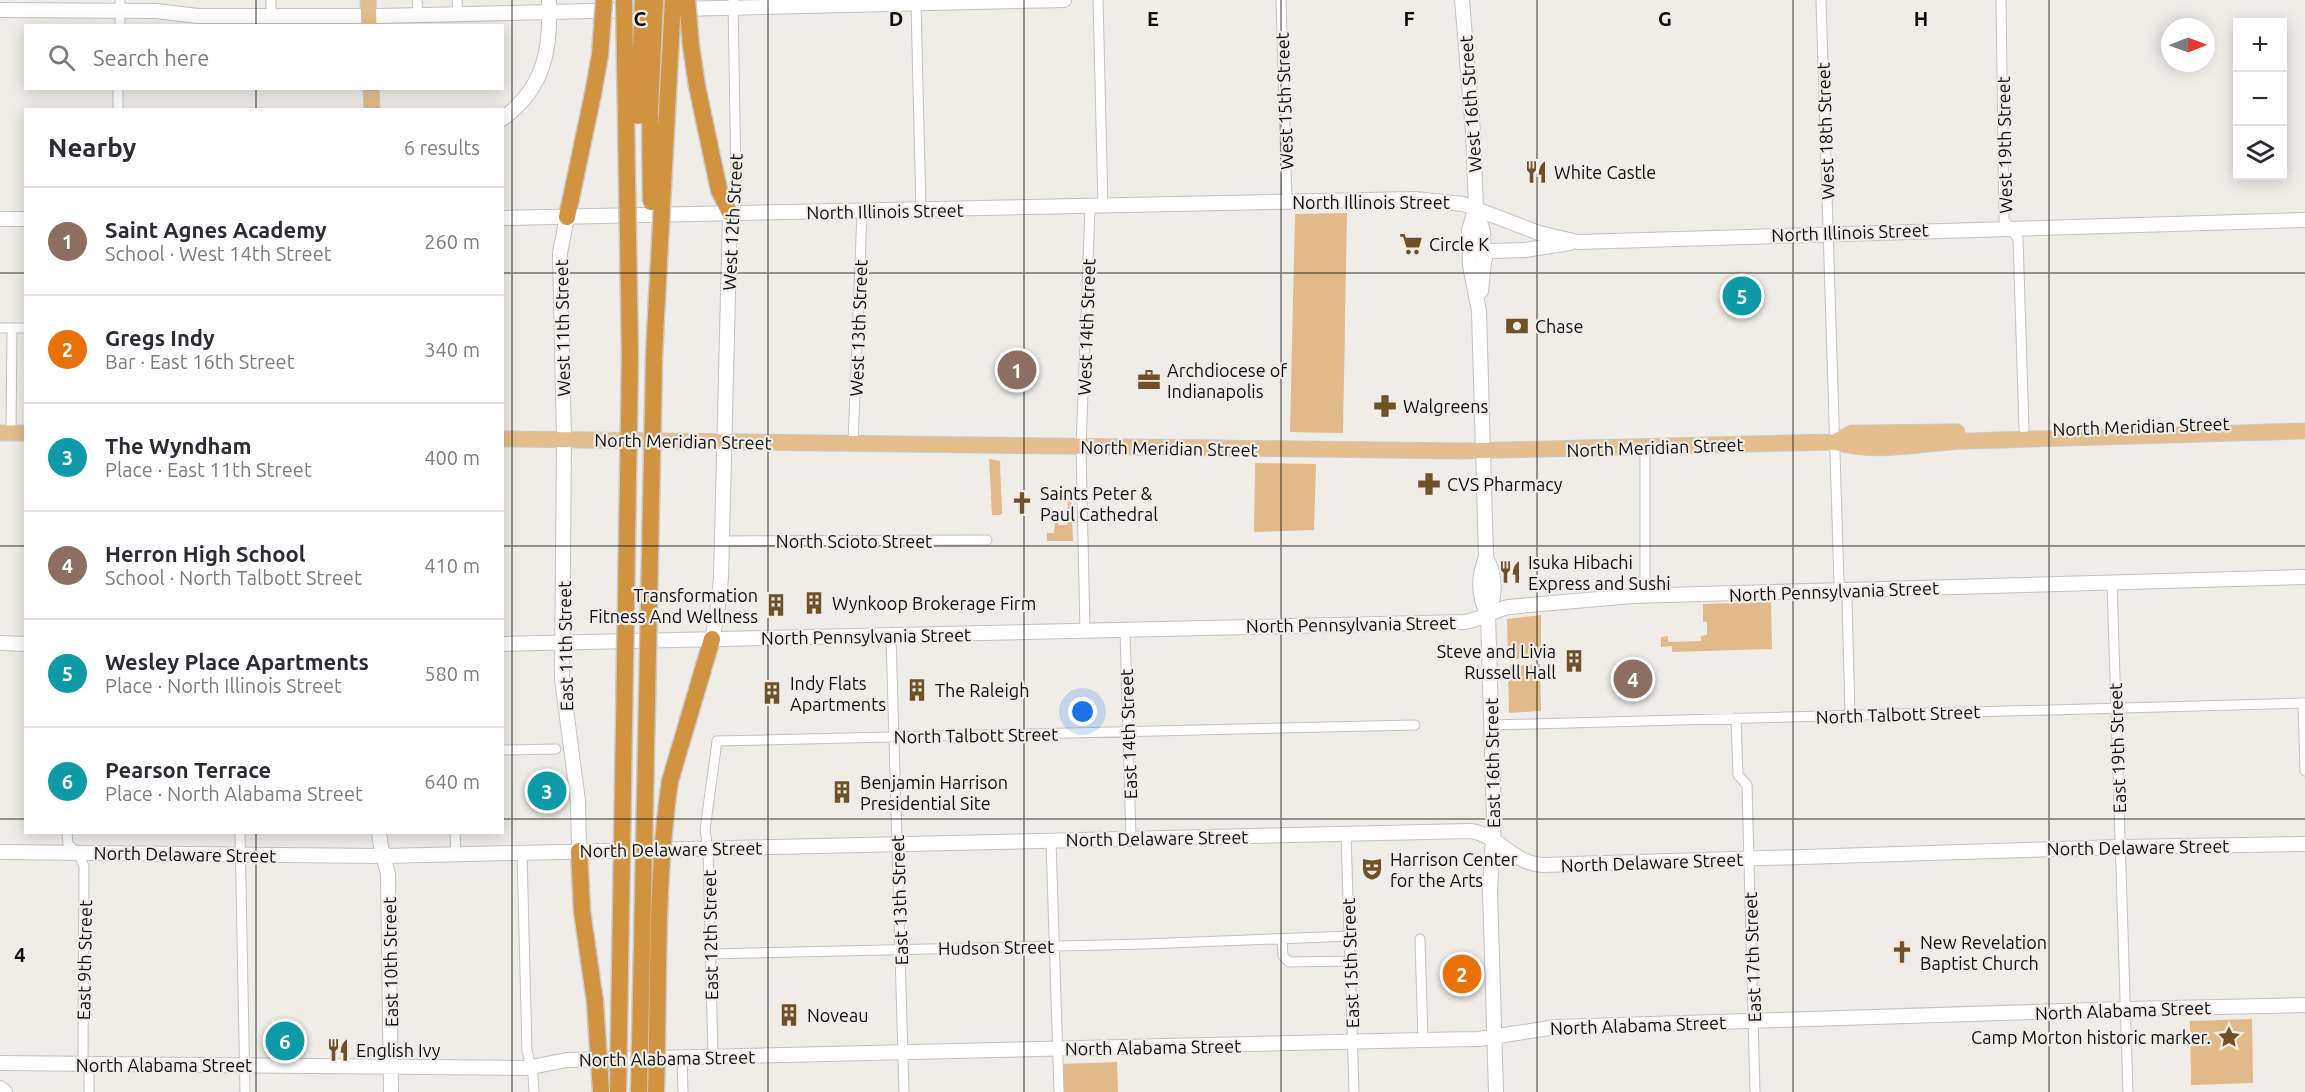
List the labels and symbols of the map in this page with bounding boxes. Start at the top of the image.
text: C [634,7,647,30]
text: D [889,7,903,30]
text: E [1147,7,1159,30]
text: F [1403,7,1415,30]
text: G [1658,7,1672,30]
text: H [1914,7,1928,30]
north arrow [2161,18,2215,72]
street label: West 15th Street [1272,32,1296,170]
street label: West 16th Street [1455,35,1485,173]
street label: West 18th Street [1813,62,1837,200]
street label: West 19th Street [1993,76,2015,214]
street label: West 12th Street [718,153,746,291]
restaurant icon: White Castle [1523,159,1549,185]
place label: White Castle [1554,162,1656,182]
street label: North Illinois Street [1292,192,1450,212]
street label: North Illinois Street [806,200,964,222]
street label: North Illinois Street [1771,219,1929,245]
supermarket icon: Circle K [1398,231,1424,257]
place label: Circle K [1429,234,1489,254]
street label: West 14th Street [1074,258,1098,396]
street label: West 11th Street [551,259,573,397]
street label: West 13th Street [846,259,870,397]
pin: 5 [1722,274,1762,318]
bank icon: Chase [1504,313,1530,339]
place label: Chase [1535,316,1583,336]
pin: 1 [998,348,1036,392]
place label: Archdiocese of Indianapolis [1167,360,1287,401]
office icon: Archdiocese of Indianapolis [1136,367,1162,393]
pharmacy icon: Walgreens [1372,393,1398,419]
place label: Walgreens [1403,396,1489,416]
street label: North Meridian Street [2052,413,2230,439]
street label: North Meridian Street [594,429,772,453]
street label: North Meridian Street [1566,434,1744,460]
street label: North Meridian Street [1080,436,1258,460]
pharmacy icon: CVS Pharmacy [1416,471,1442,497]
place label: CVS Pharmacy [1447,474,1563,494]
place label: Saints Peter & Paul Cathedral [1040,483,1158,524]
church icon: Saints Peter & Paul Cathedral [1009,490,1035,516]
street label: North Scioto Street [776,531,932,551]
place label: Isuka Hibachi Express and Sushi [1528,552,1671,593]
restaurant icon: Isuka Hibachi Express and Sushi [1497,559,1523,585]
street label: North Pennsylvania Street [1729,577,1939,605]
street label: East 11th Street [554,581,576,711]
place label: Transformation Fitness And Wellness [589,585,758,626]
building icon: Wynkoop Brokerage Firm [801,590,827,616]
building icon: Transformation Fitness And Wellness [763,592,789,618]
place label: Wynkoop Brokerage Firm [832,593,1036,613]
street label: North Pennsylvania Street [1246,612,1456,636]
street label: North Pennsylvania Street [761,624,971,648]
place label: Steve and Livia Russell Hall [1437,641,1556,682]
building icon: Steve and Livia Russell Hall [1561,648,1587,674]
pin: 4 [1614,656,1652,702]
street label: East 14th Street [1116,669,1140,799]
place label: Indy Flats Apartments [790,673,886,714]
building icon: The Raleigh [904,677,930,703]
building icon: Indy Flats Apartments [759,680,785,706]
place label: The Raleigh [935,680,1029,700]
street label: East 19th Street [2105,683,2129,813]
your location [1068,697,1097,726]
street label: East 16th Street [1481,698,1503,828]
street label: North Talbott Street [1815,701,1981,727]
street label: North Talbott Street [894,724,1058,746]
pin: 3 [528,768,566,814]
place label: Benjamin Harrison Presidential Site [860,772,1008,813]
building icon: Benjamin Harrison Presidential Site [829,779,855,805]
street label: North Delaware Street [1066,826,1248,850]
street label: East 13th Street [887,835,911,965]
street label: North Delaware Street [2047,835,2229,859]
street label: North Delaware Street [580,837,762,861]
street label: North Delaware Street [94,842,276,866]
place label: Harrison Center for the Arts [1390,849,1518,890]
street label: North Delaware Street [1560,849,1744,875]
theatre icon: Harrison Center for the Arts [1359,856,1385,882]
street label: East 12th Street [699,870,721,1000]
street label: East 17th Street [1740,892,1764,1022]
street label: East 10th Street [379,897,401,1027]
street label: East 15th Street [1338,898,1362,1028]
street label: East 9th Street [73,900,95,1020]
place label: New Revelation Baptist Church [1920,932,2047,973]
street label: Hudson Street [938,936,1054,958]
church icon: New Revelation Baptist Church [1889,939,1915,965]
text: 4 [14,943,26,966]
pin: 2 [1442,952,1482,996]
street label: North Alabama Street [2035,997,2211,1023]
building icon: Noveau [776,1002,802,1028]
place label: Noveau [807,1005,869,1025]
street label: North Alabama Street [1550,1012,1726,1038]
pin: 6 [266,1018,304,1064]
place icon: Camp Morton historic marker. [2216,1024,2242,1050]
place label: Camp Morton historic marker. [1971,1027,2211,1047]
street label: North Alabama Street [1065,1035,1241,1059]
restaurant icon: English Ivy [325,1037,351,1063]
place label: English Ivy [356,1040,441,1060]
street label: North Alabama Street [579,1046,755,1070]
street label: North Alabama Street [76,1055,252,1075]

